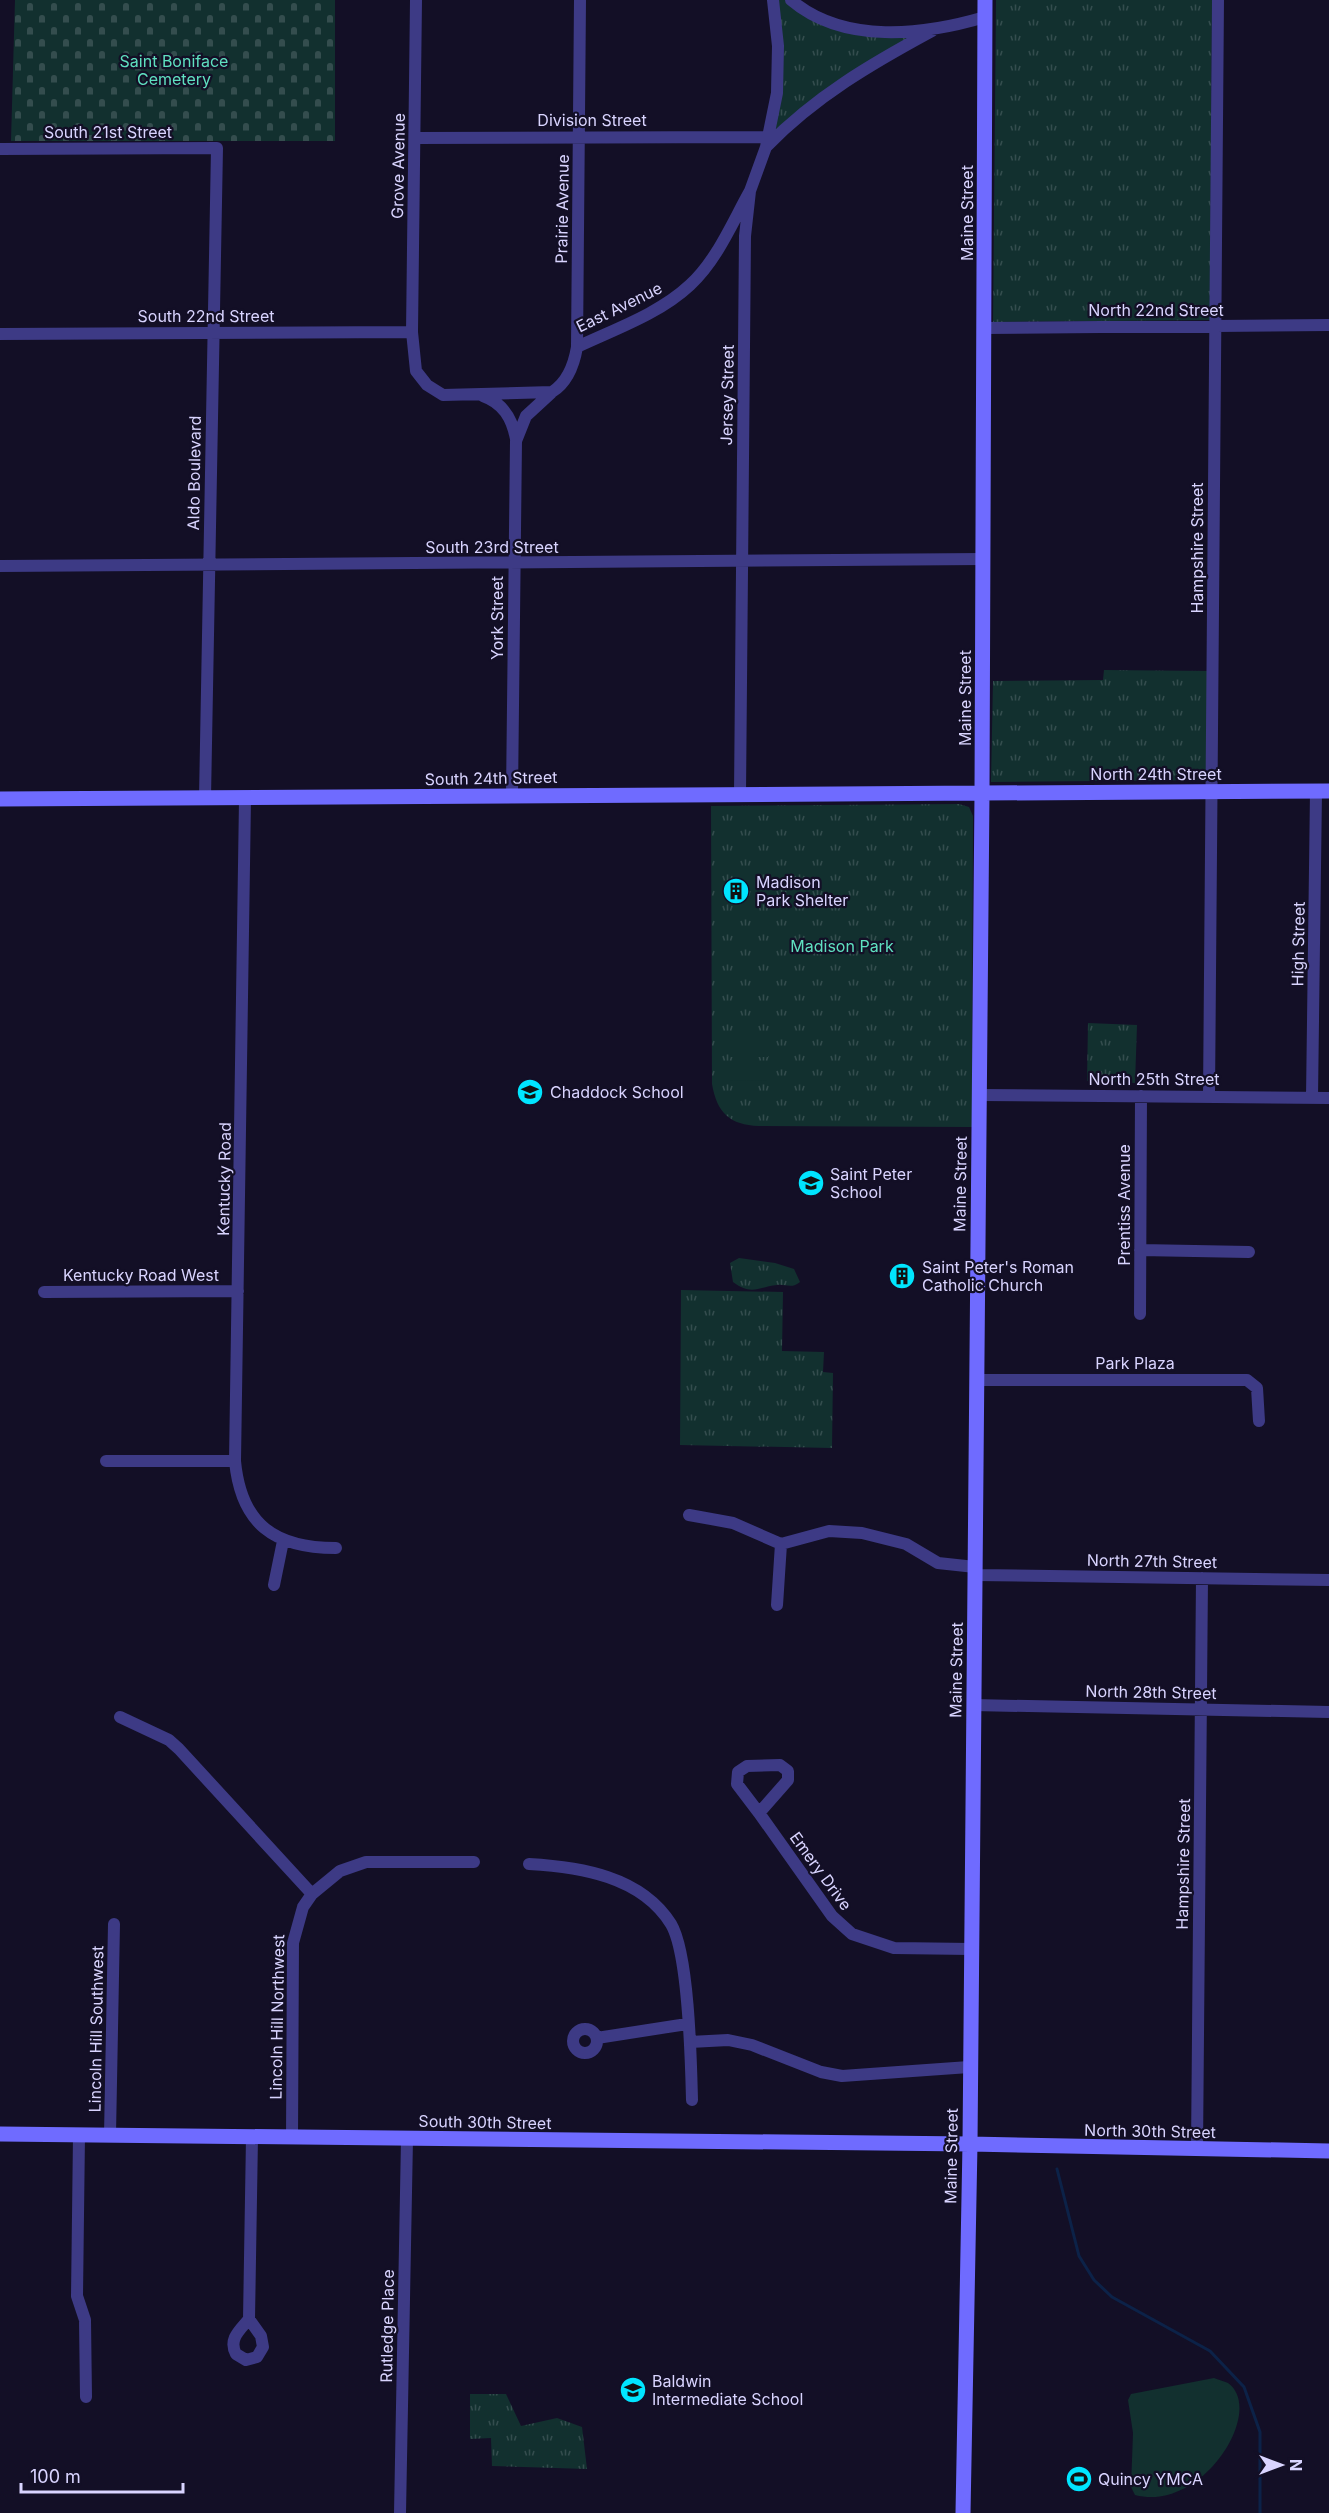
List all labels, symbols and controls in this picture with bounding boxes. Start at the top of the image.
park label: Saint Boniface Cemetery [120,51,228,89]
street label: Division Street [537,110,647,130]
street label: Grove Avenue [387,113,409,219]
street label: South 21st Street [44,122,172,142]
street label: Prairie Avenue [551,154,573,264]
street label: Maine Street [957,165,977,261]
street label: East Avenue [573,278,665,336]
street label: North 22nd Street [1088,300,1224,320]
street label: South 22nd Street [138,306,274,326]
street label: Jersey Street [716,345,738,445]
street label: Aldo Boulevard [183,415,205,531]
street label: Hampshire Street [1187,482,1207,614]
street label: South 23rd Street [425,537,559,557]
street label: York Street [487,576,507,660]
street label: Maine Street [955,650,975,746]
street label: North 24th Street [1090,764,1222,784]
street label: South 24th Street [424,767,558,789]
place label: Madison Park Shelter [756,872,848,910]
building icon: Madison Park Shelter [721,876,751,906]
street label: High Street [1287,901,1309,987]
park label: Madison Park [790,936,894,956]
street label: North 25th Street [1089,1069,1219,1089]
school or university icon: Chaddock School [515,1077,545,1107]
place label: Chaddock School [550,1082,684,1102]
street label: Kentucky Road [213,1122,235,1236]
street label: Maine Street [949,1136,971,1232]
street label: Prentiss Avenue [1114,1144,1134,1266]
place label: Saint Peter School [830,1164,912,1202]
school or university icon: Saint Peter School [796,1168,826,1198]
place label: Saint Peter's Roman Catholic Church [922,1257,1074,1295]
building icon: Saint Peter's Roman Catholic Church [887,1261,917,1291]
street label: Kentucky Road West [63,1265,219,1285]
street label: Park Plaza [1095,1353,1175,1373]
street label: North 27th Street [1087,1550,1217,1572]
street label: Maine Street [945,1622,967,1718]
street label: North 28th Street [1085,1681,1217,1703]
street label: Hampshire Street [1172,1798,1194,1930]
street label: Emery Drive [786,1828,856,1914]
street label: Lincoln Hill Northwest [266,1934,288,2100]
street label: Lincoln Hill Southwest [85,1945,107,2113]
street label: Maine Street [940,2108,962,2204]
street label: South 30th Street [418,2111,552,2133]
street label: North 30th Street [1084,2120,1216,2142]
street label: Rutledge Place [376,2269,398,2383]
place label: Baldwin Intermediate School [652,2371,803,2409]
school or university icon: Baldwin Intermediate School [618,2375,648,2405]
north arrow [1251,2435,1311,2495]
scale bar [21,2456,183,2494]
text: N [1286,2459,1306,2471]
sports icon: Quincy YMCA [1064,2464,1094,2494]
text: 100 m [30,2466,81,2487]
place label: Quincy YMCA [1098,2469,1203,2489]

